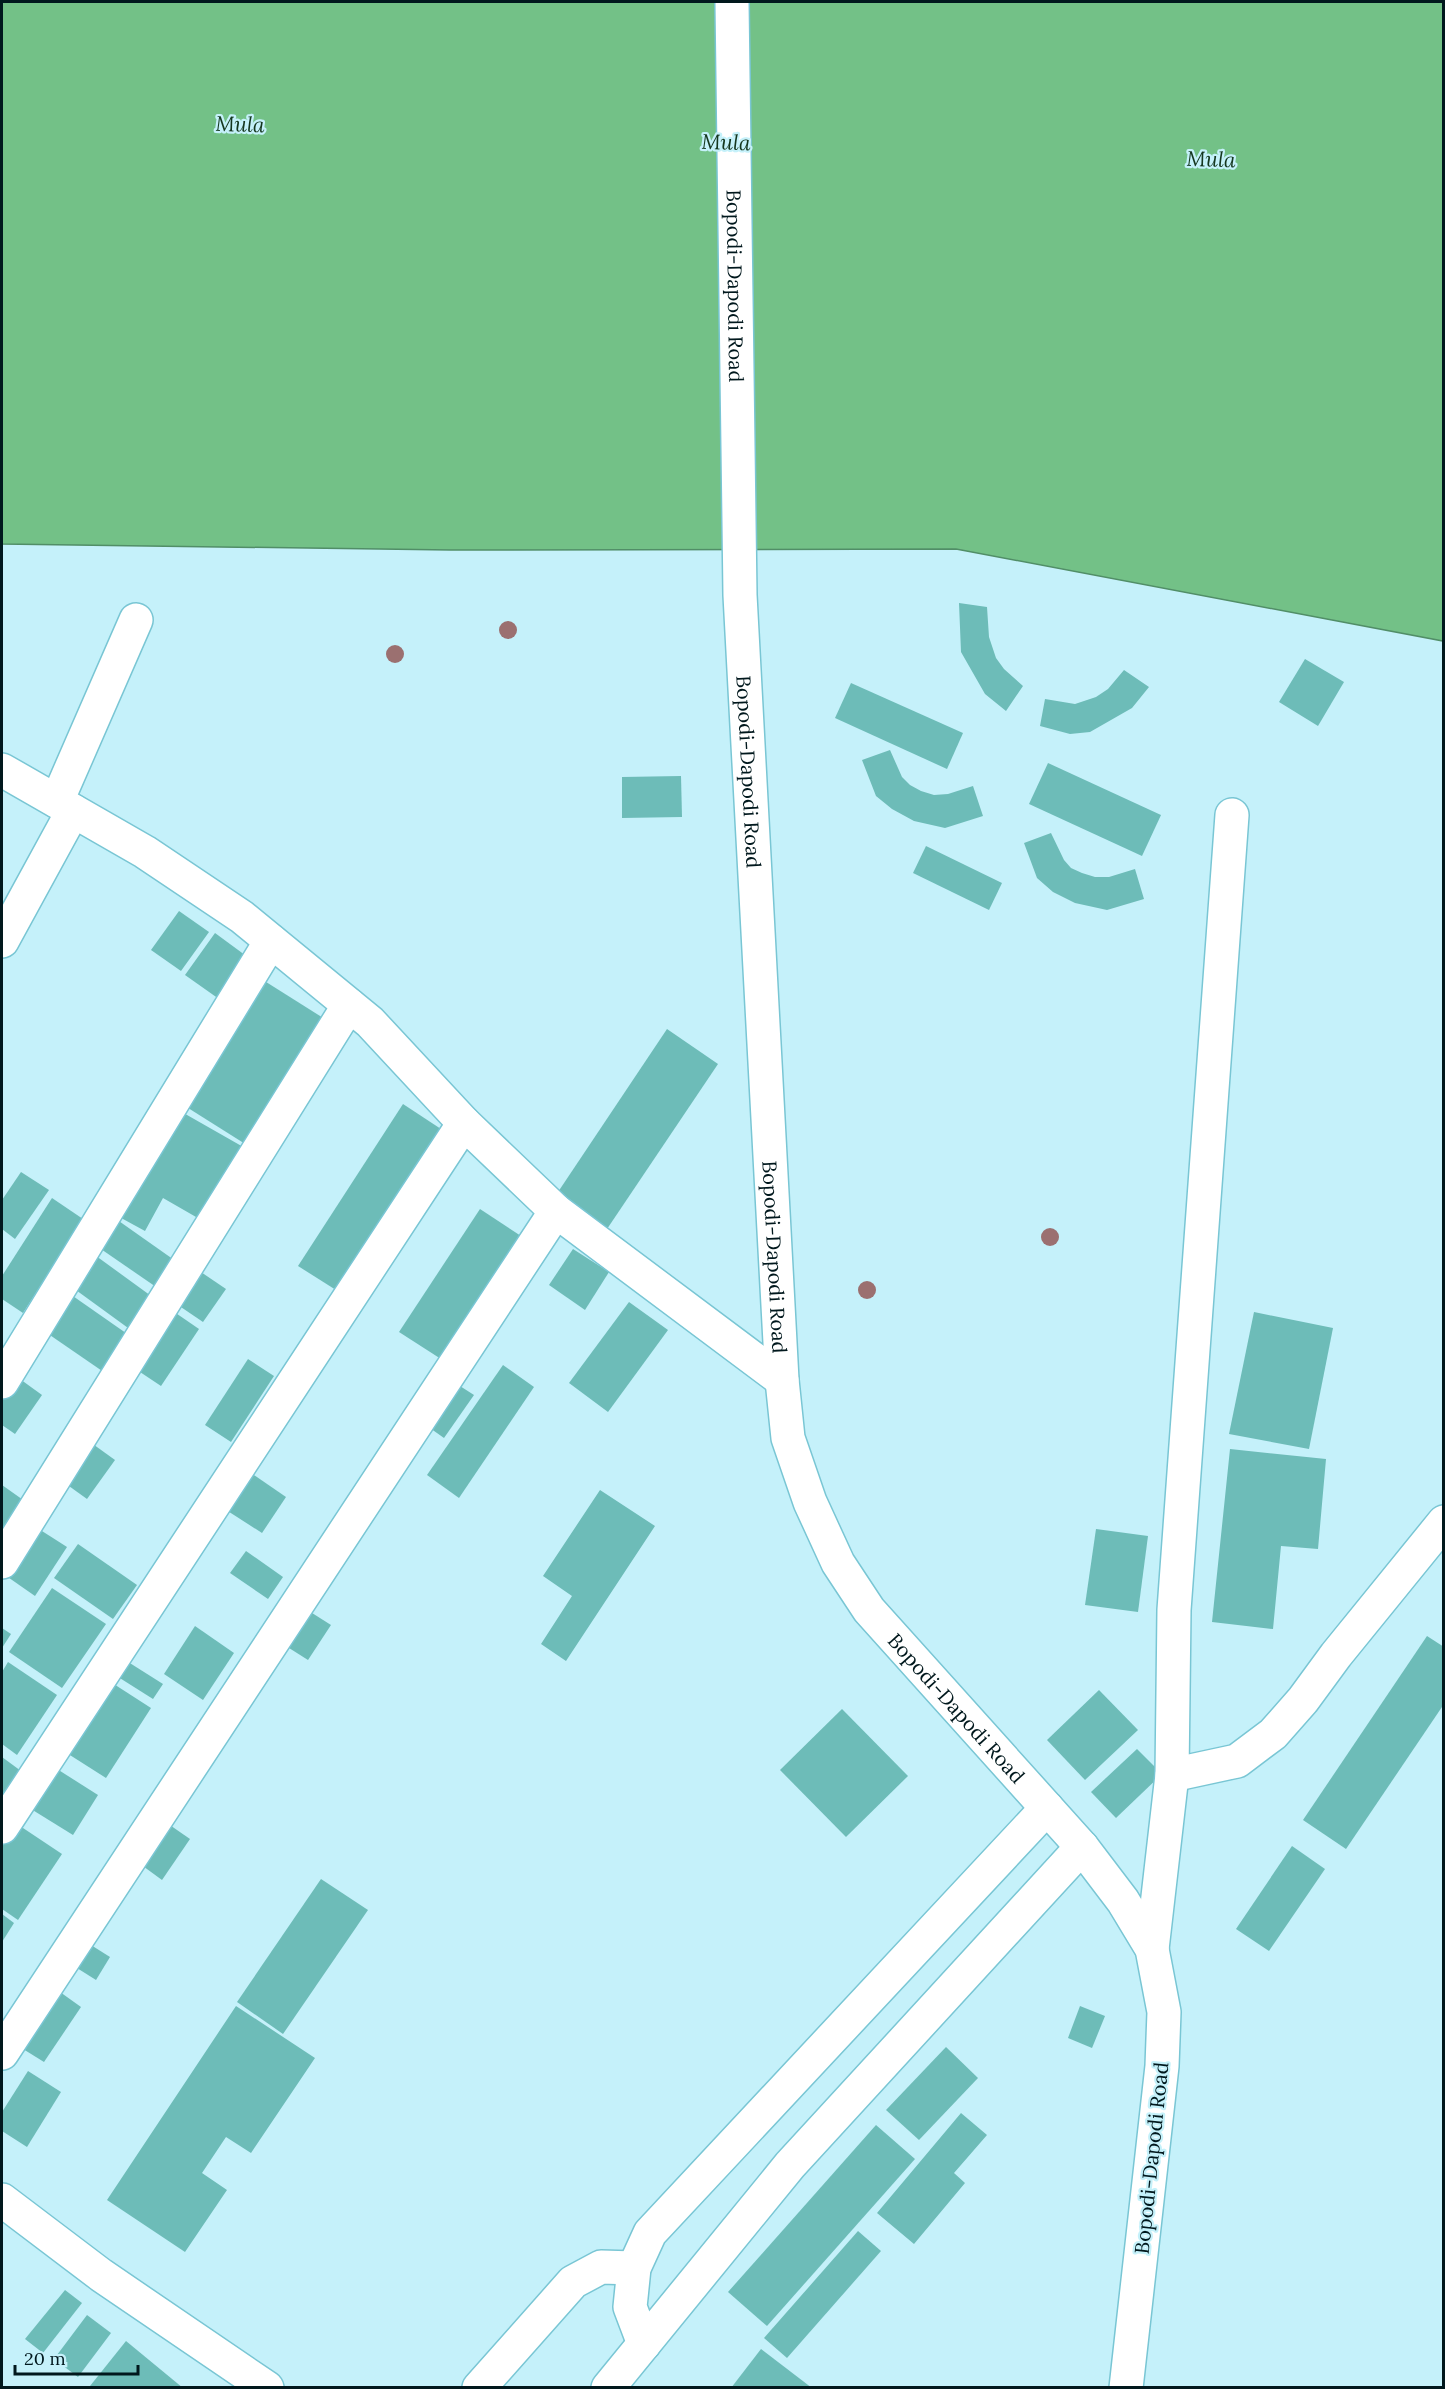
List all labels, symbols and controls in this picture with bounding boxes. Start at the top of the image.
water label: Mula [215,110,265,138]
water label: Mula [701,128,751,156]
water label: Mula [1186,145,1236,173]
street label: Bopodi-Dapodi Road [722,189,750,383]
street label: Bopodi-Dapodi Road [732,675,767,869]
street label: Bopodi-Dapodi Road [758,1160,793,1354]
street label: Bopodi-Dapodi Road [883,1628,1031,1788]
street label: Bopodi-Dapodi Road [1128,2061,1174,2255]
scale bar [15,2338,138,2376]
text: 20 m [24,2347,66,2370]

